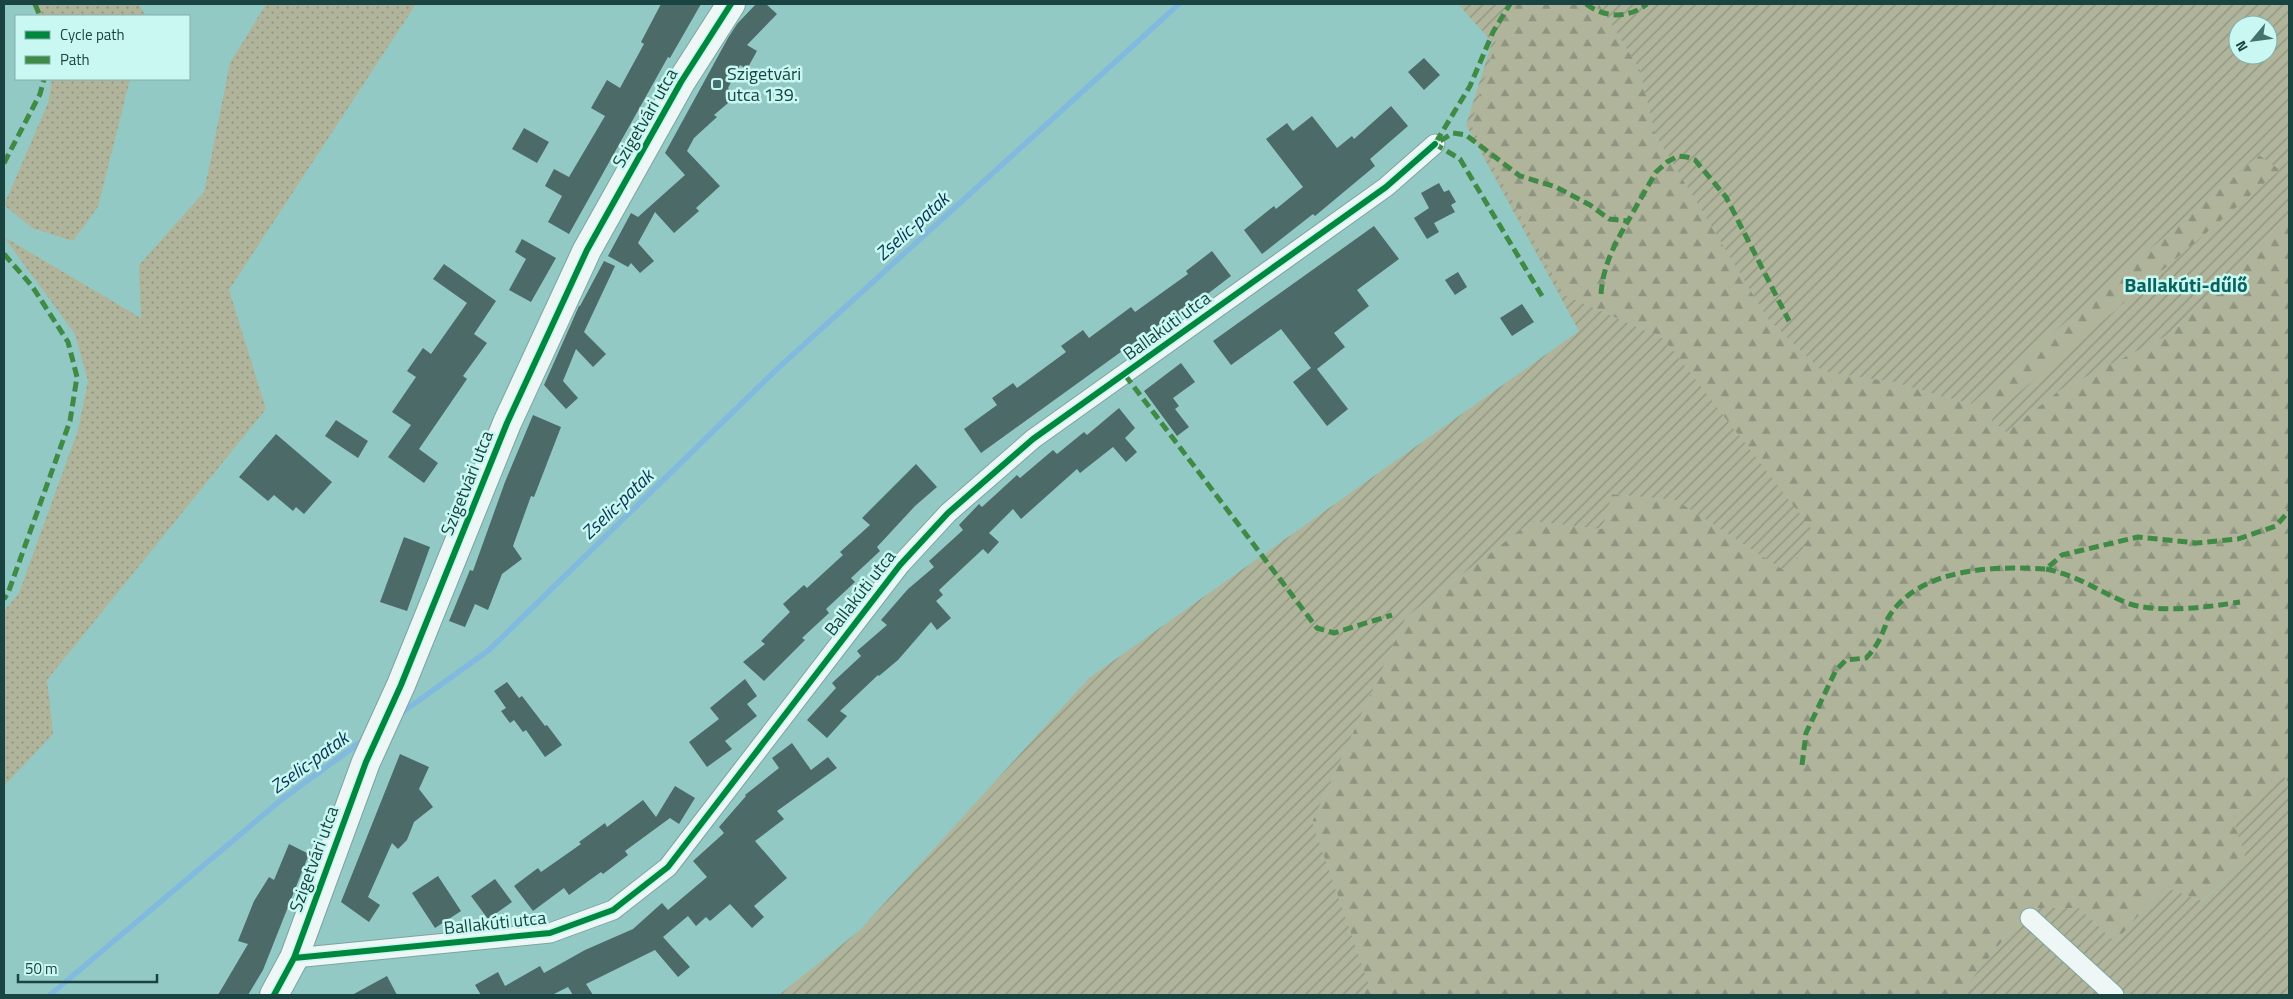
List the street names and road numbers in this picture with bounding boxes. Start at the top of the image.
street label: Szigetvári utca [605,63,684,172]
street label: Ballakúti utca [1117,285,1216,367]
street label: Szigetvári utca [433,426,500,539]
street label: Ballakúti utca [817,544,902,641]
street label: Szigetvári utca [282,802,345,916]
street label: Ballakúti utca [443,904,547,941]

